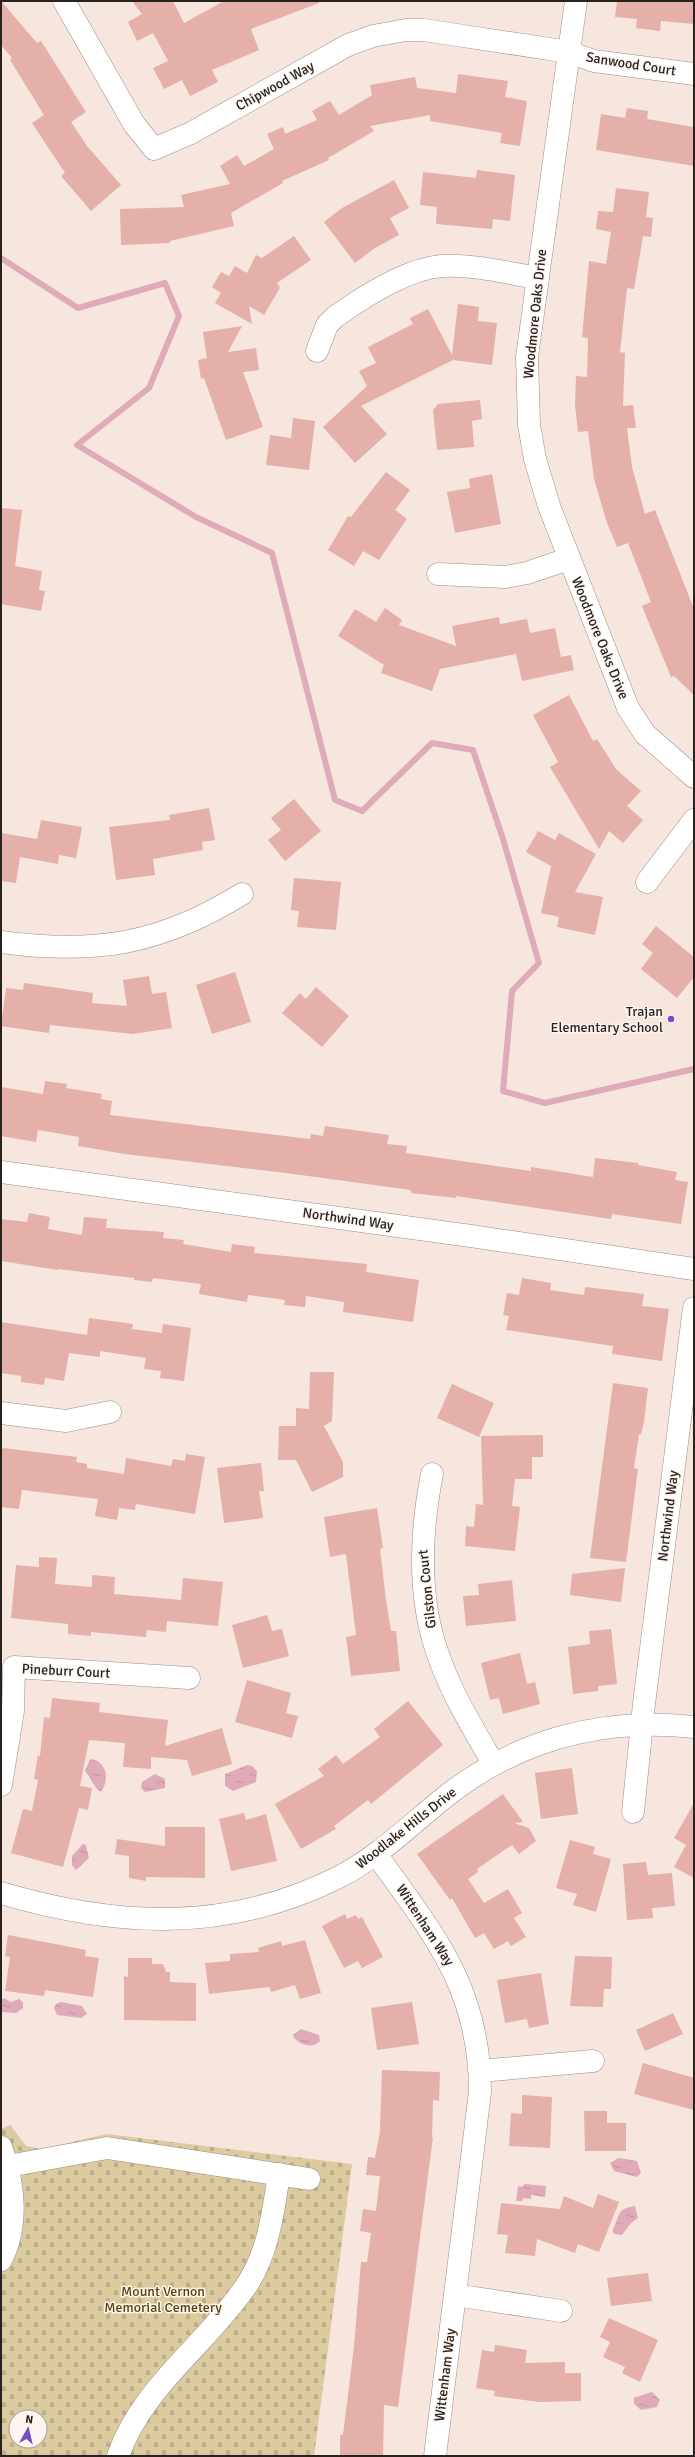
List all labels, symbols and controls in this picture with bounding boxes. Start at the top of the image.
street label: Sanwood Court [585,48,677,80]
street label: Chipwood Way [233,57,318,115]
street label: Woodmore Oaks Drive [520,248,550,380]
street label: Woodmore Oaks Drive [568,574,632,702]
place label: Trajan Elementary School [550,1003,663,1036]
marker: Trajan Elementary School [666,1014,676,1024]
street label: Northwind Way [301,1204,395,1234]
street label: Northwind Way [654,1469,682,1563]
street label: Gilston Court [414,1549,440,1629]
street label: Pineburr Court [21,1660,111,1682]
street label: Woodlake Hills Drive [352,1783,460,1873]
street label: Wittenham Way [392,1881,458,1969]
park label: Mount Vernon Memorial Cemetery [104,2283,222,2316]
street label: Wittenham Way [431,2327,459,2423]
north arrow [8,2409,48,2449]
text: N [25,2413,34,2427]

